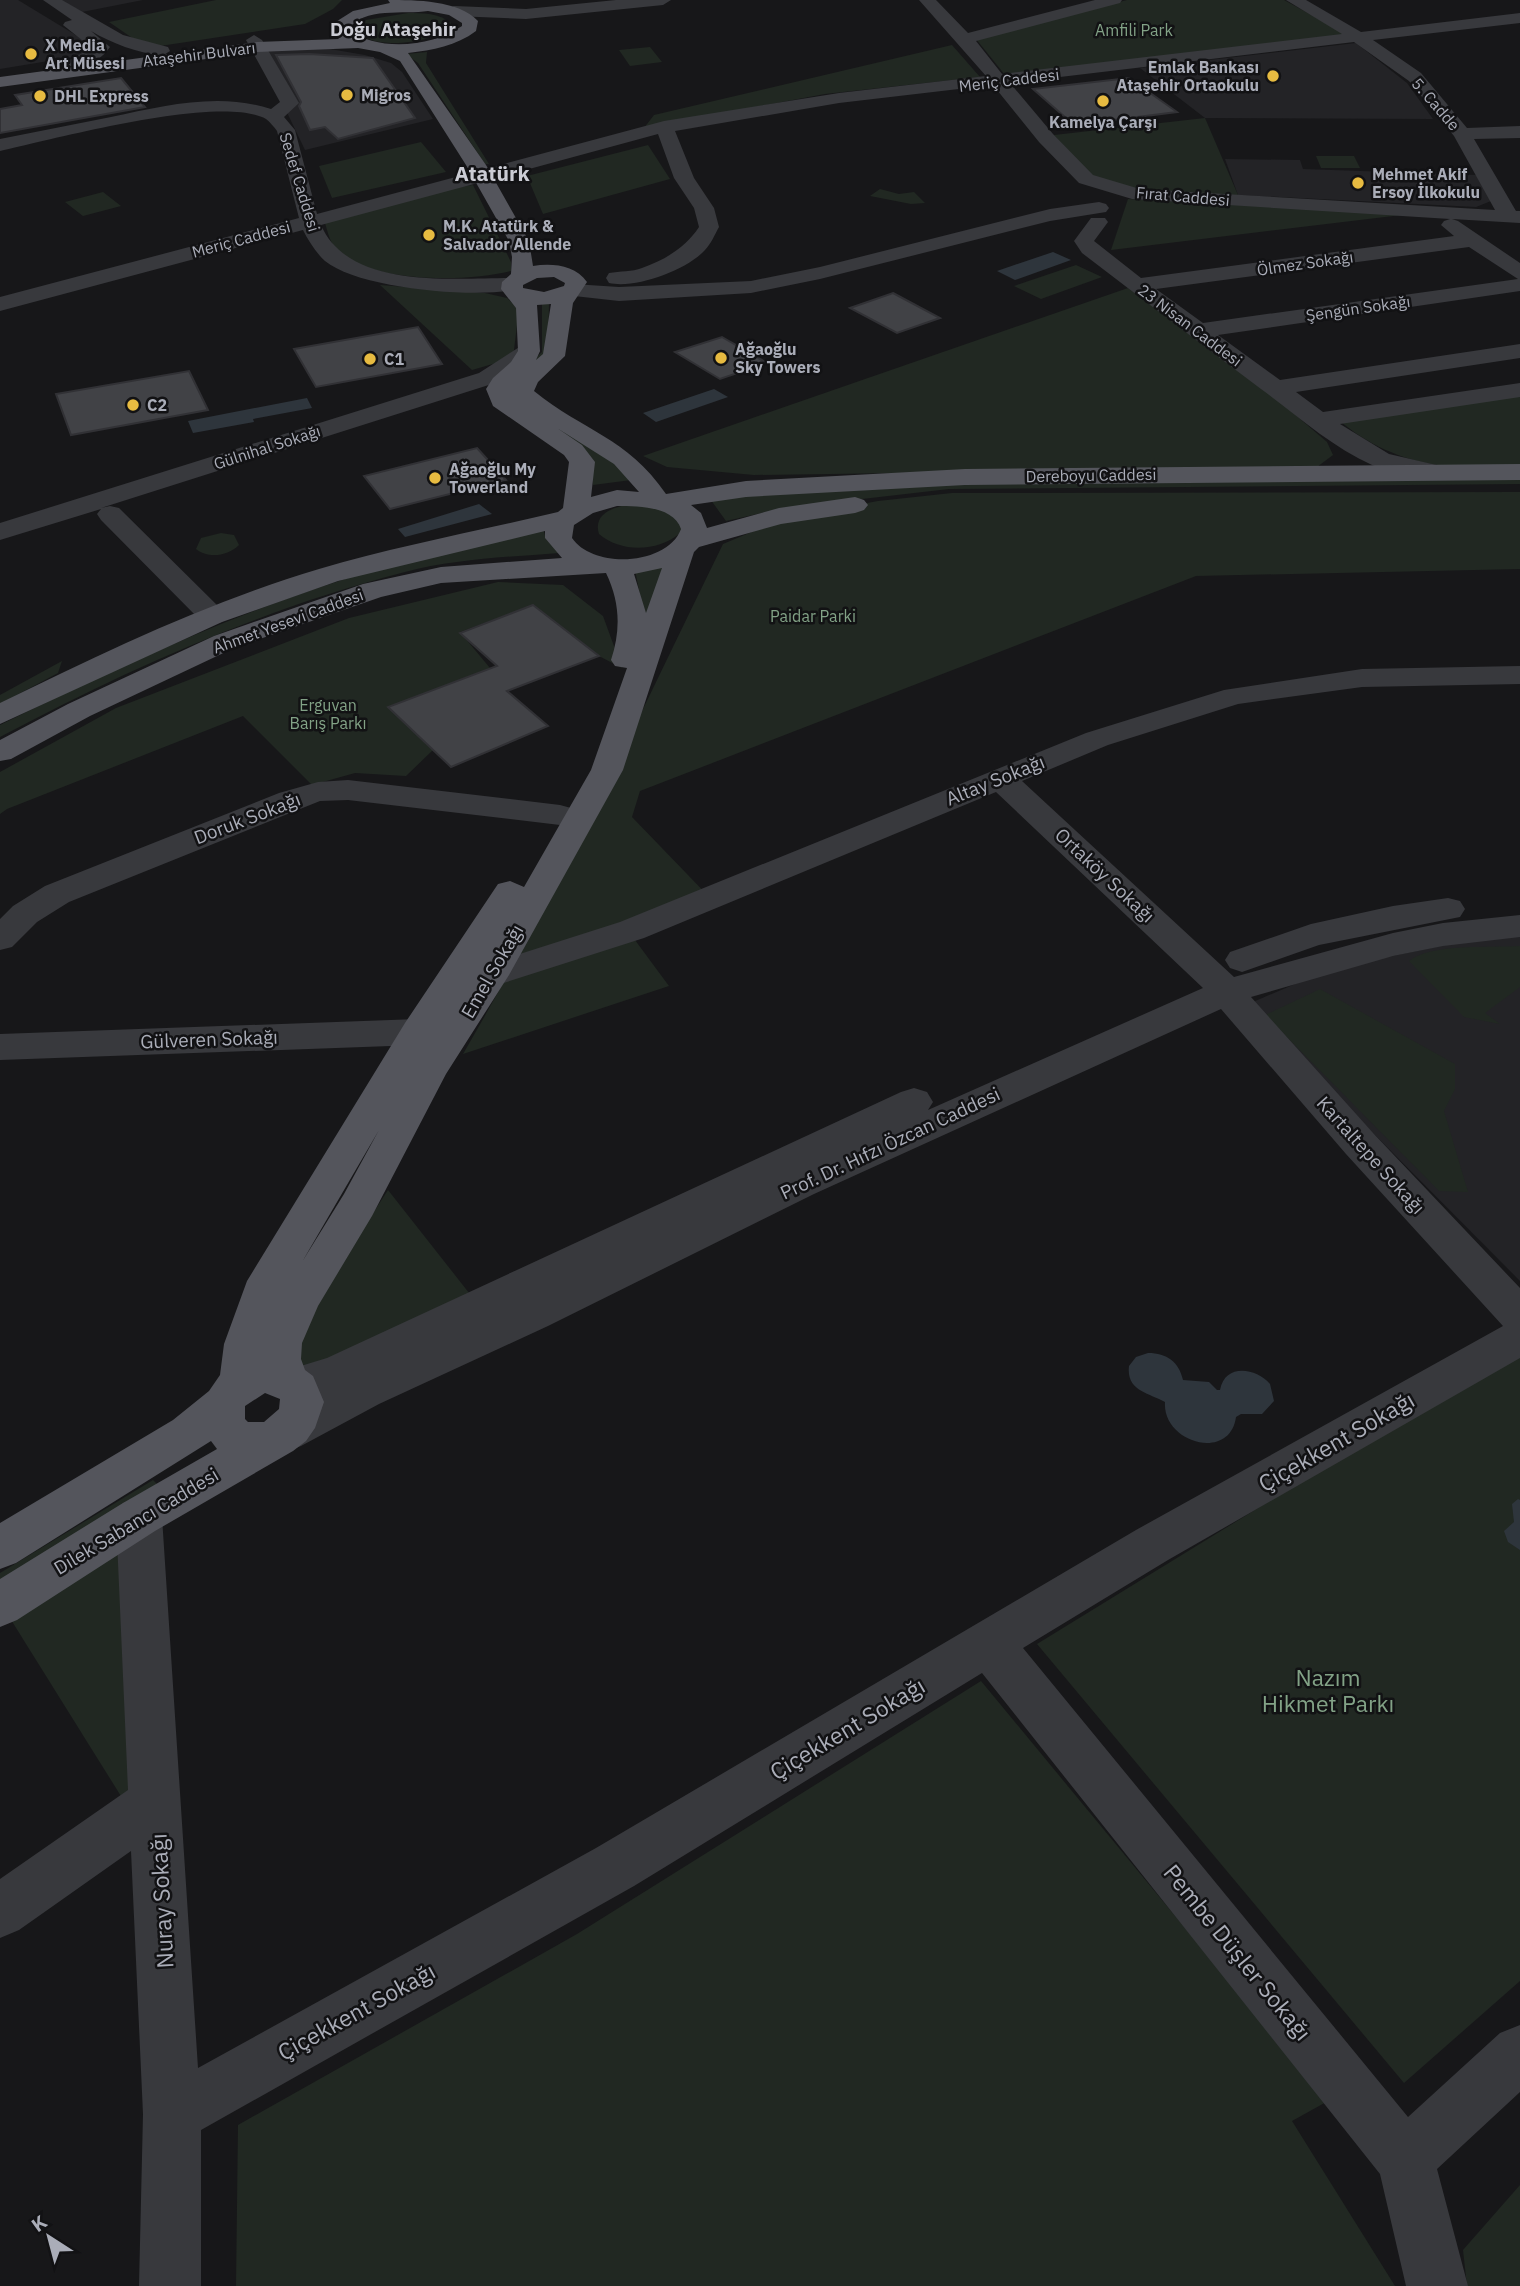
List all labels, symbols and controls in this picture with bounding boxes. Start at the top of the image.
district label: Doğu Ataşehir [330,17,456,41]
park label: Amfili Park [1095,20,1173,40]
place label: X Media Art Müsesi [45,35,125,73]
street label: Ataşehir Bulvarı [141,37,257,71]
marker: X Media Art Müsesi [23,46,39,62]
place label: Emlak Bankası Ataşehir Ortaokulu [1117,57,1259,95]
street label: Meriç Caddesi [958,64,1060,96]
marker: Emlak Bankası Ataşehir Ortaokulu [1265,68,1281,84]
street label: 5. Cadde [1408,73,1465,135]
place label: Migros [361,85,411,105]
place label: DHL Express [54,86,149,106]
marker: Migros [339,87,355,103]
marker: DHL Express [32,88,48,104]
marker: Kamelya Çarşı [1095,93,1111,109]
place label: Kamelya Çarşı [1049,112,1157,132]
street label: Sedef Caddesi [275,130,325,234]
district label: Atatürk [454,159,530,187]
place label: Mehmet Akif Ersoy İlkokulu [1372,164,1480,202]
marker: Mehmet Akif Ersoy İlkokulu [1350,175,1366,191]
street label: Fırat Caddesi [1135,182,1231,210]
street label: Meriç Caddesi [190,216,292,262]
place label: M.K. Atatürk & Salvador Allende [443,216,571,254]
marker: M.K. Atatürk & Salvador Allende [421,227,437,243]
street label: Ölmez Sokağı [1255,246,1355,280]
street label: 23 Nisan Caddesi [1134,279,1246,371]
street label: Şengün Sokağı [1305,291,1411,325]
place label: Ağaoğlu Sky Towers [735,339,820,377]
place label: C1 [384,349,404,369]
marker: Ağaoğlu Sky Towers [713,350,729,366]
marker: C1 [362,351,378,367]
place label: C2 [147,395,167,415]
marker: C2 [125,397,141,413]
street label: Gülnihal Sokağı [211,420,323,474]
place label: Ağaoğlu My Towerland [449,459,536,497]
street label: Dereboyu Caddesi [1025,464,1157,486]
marker: Ağaoğlu My Towerland [427,470,443,486]
street label: Ahmet Yesevi Caddesi [210,584,366,658]
park label: Paidar Parki [770,606,856,626]
park label: Erguvan Barış Parkı [290,695,366,733]
street label: Altay Sokağı [942,749,1048,811]
street label: Doruk Sokağı [190,787,304,849]
street label: Ortaköy Sokağı [1050,823,1160,927]
street label: Emel Sokağı [456,920,528,1022]
street label: Gülveren Sokağı [140,1025,278,1053]
street label: Prof. Dr. Hıfzı Özcan Caddesi [776,1081,1004,1205]
street label: Kartaltepe Sokağı [1312,1091,1430,1219]
street label: Çiçekkent Sokağı [1252,1384,1420,1498]
street label: Dilek Sabancı Caddesi [49,1462,223,1580]
park label: Nazım Hikmet Parkı [1262,1662,1394,1718]
street label: Çiçekkent Sokağı [764,1670,930,1786]
street label: Nuray Sokağı [142,1833,180,1969]
street label: Pembe Düşler Sokağı [1158,1858,1318,2046]
street label: Çiçekkent Sokağı [272,1955,440,2067]
north arrow [14,2202,84,2272]
text: K [27,2210,51,2237]

